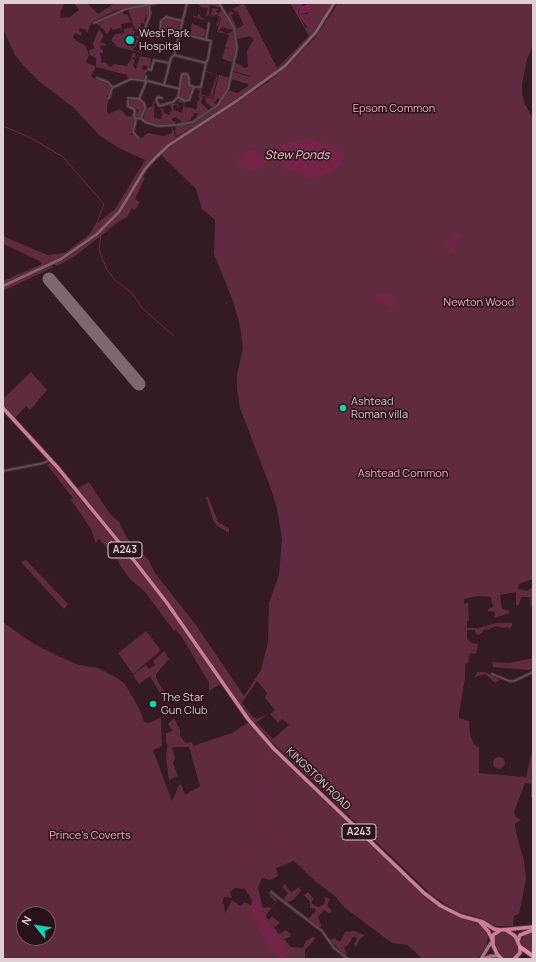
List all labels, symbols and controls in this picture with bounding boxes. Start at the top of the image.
place label: West Park Hospital [139,27,189,53]
marker: West Park Hospital [124,34,136,46]
park label: Epsom Common [353,102,435,116]
water label: Stew Ponds [264,149,330,163]
park label: Newton Wood [444,296,514,310]
place label: Ashtead Roman villa [351,395,408,421]
marker: Ashtead Roman villa [338,403,348,413]
park label: Ashtead Common [358,467,448,481]
road number: A243 [108,542,142,558]
place label: The Star Gun Club [161,691,208,717]
marker: The Star Gun Club [148,699,158,709]
street label: KINGSTON ROAD [283,745,353,813]
road number: A243 [342,824,376,840]
park label: Prince's Coverts [49,829,131,843]
north arrow [16,906,56,946]
text: N [18,913,35,927]

